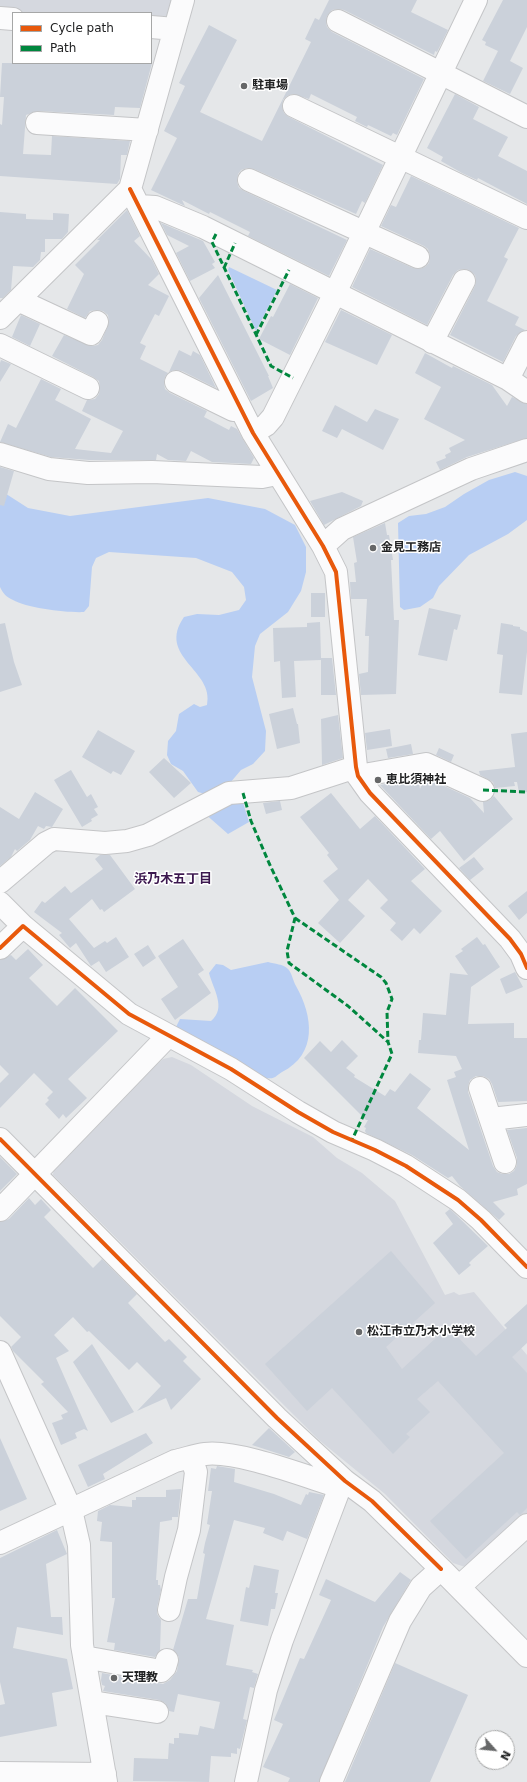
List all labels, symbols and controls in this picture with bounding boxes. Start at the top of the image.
legend [12,12,152,64]
text: Cycle path [50,21,114,35]
text: Path [50,41,76,55]
place label: 駐車場 [252,79,288,93]
marker: 駐車場 [239,81,249,91]
place label: 金見工務店 [381,541,441,555]
marker: 金見工務店 [368,543,378,553]
place label: 恵比須神社 [386,773,446,787]
marker: 恵比須神社 [373,775,383,785]
district label: 浜乃木五丁目 [134,872,212,888]
place label: 松江市立乃木小学校 [367,1325,475,1339]
marker: 松江市立乃木小学校 [354,1327,364,1337]
place label: 天理教 [122,1671,158,1685]
marker: 天理教 [109,1673,119,1683]
north arrow [475,1730,515,1770]
text: N [497,1748,513,1762]

